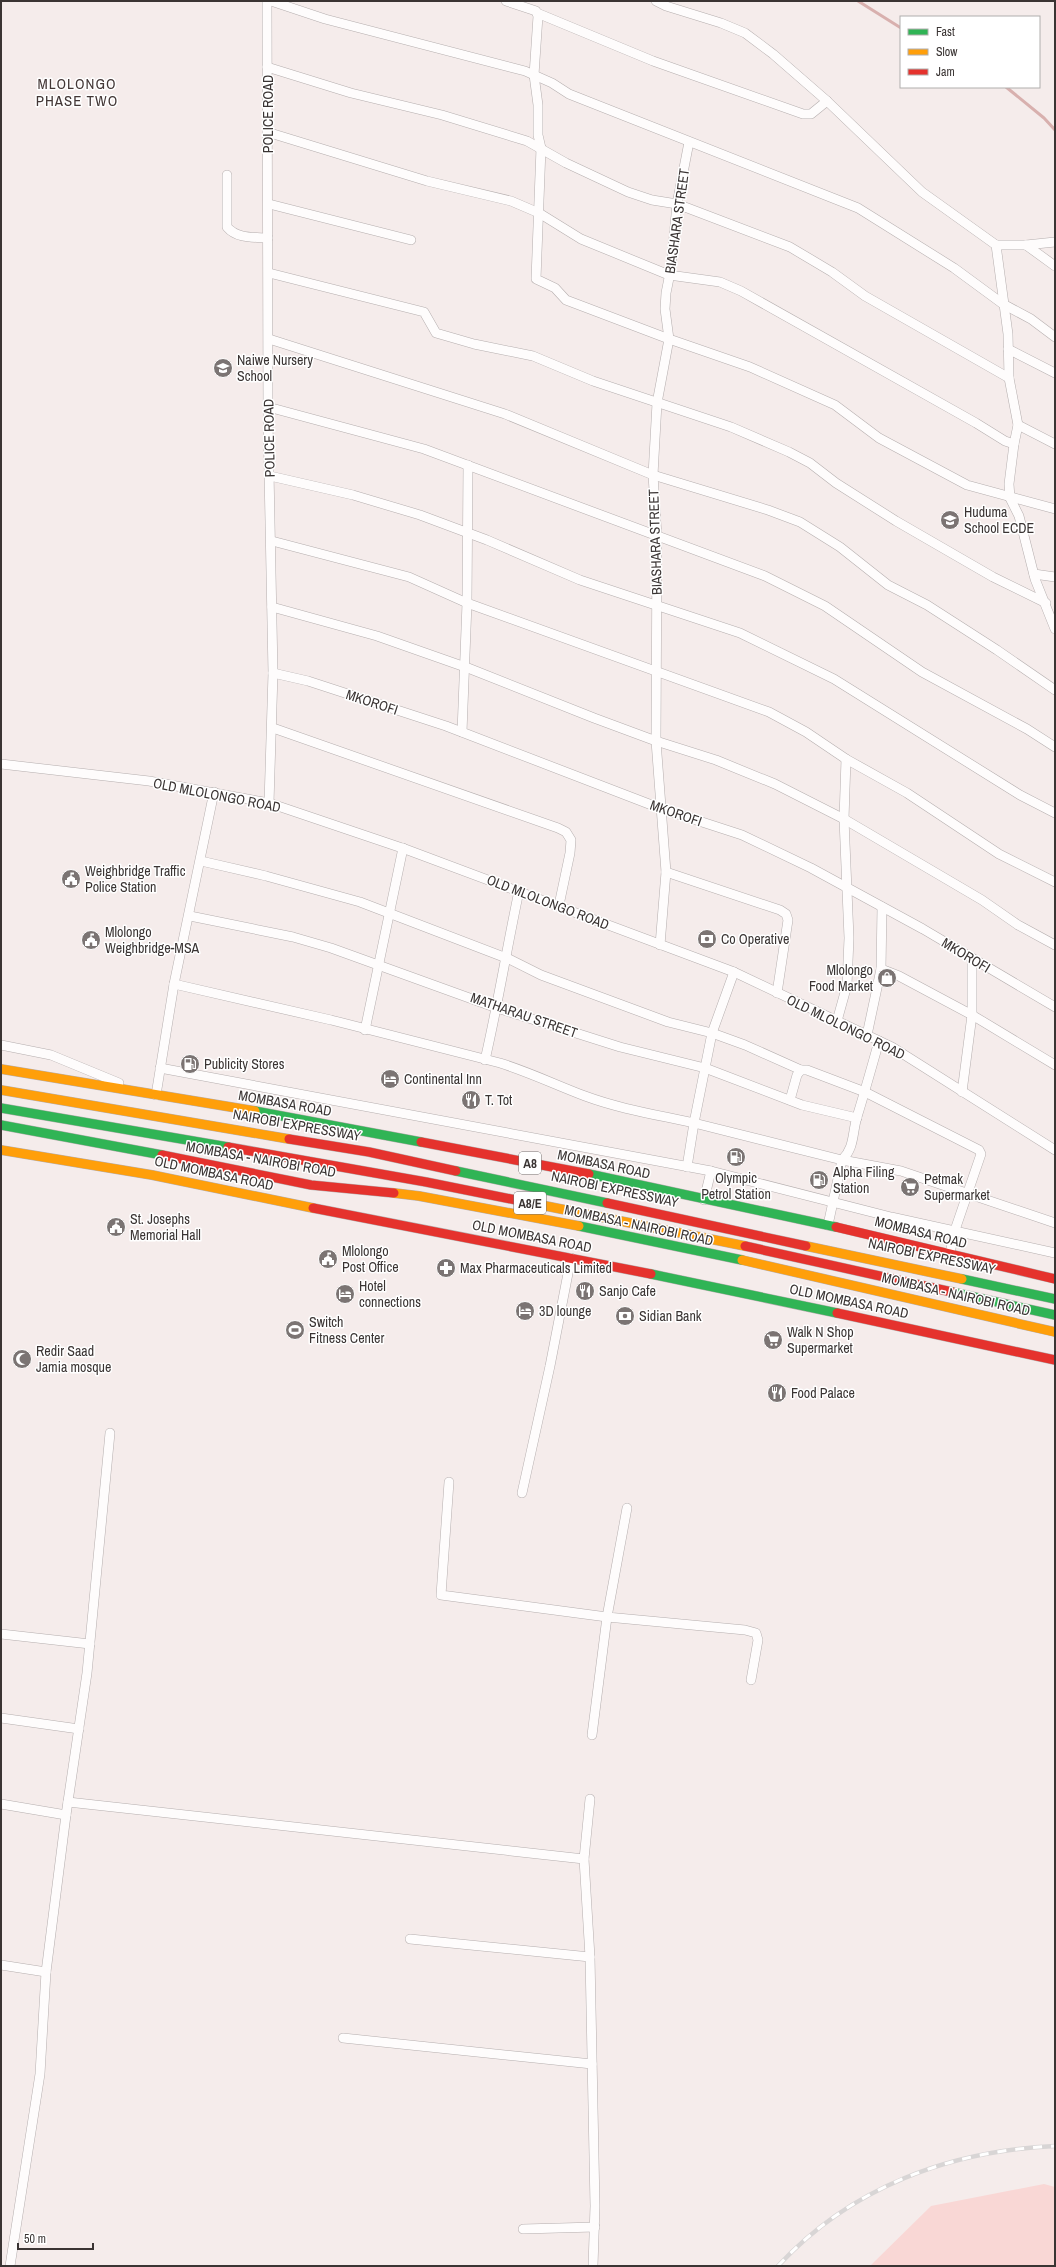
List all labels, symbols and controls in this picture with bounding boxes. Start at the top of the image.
legend [900,16,1040,88]
text: Fast [936,24,955,40]
text: Slow [936,44,958,60]
text: Jam [936,64,955,80]
district label: MLOLONGO PHASE TWO [36,73,118,111]
street label: POLICE ROAD [259,75,277,153]
street label: BIASHARA STREET [661,167,693,275]
place label: Naiwe Nursery School [237,351,313,385]
school or university icon: Naiwe Nursery School [212,357,234,379]
street label: POLICE ROAD [259,399,279,477]
street label: BIASHARA STREET [644,489,666,595]
place label: Huduma School ECDE [964,503,1034,537]
school or university icon: Huduma School ECDE [939,509,961,531]
street label: MKOROFI [344,685,400,719]
street label: OLD MLOLONGO ROAD [152,774,282,816]
street label: MKOROFI [648,796,704,830]
place label: Weighbridge Traffic Police Station [85,862,186,896]
public building icon: Weighbridge Traffic Police Station [60,868,82,890]
street label: OLD MLOLONGO ROAD [484,870,612,934]
place label: Mlolongo Weighbridge-MSA [105,923,200,957]
bank icon: Co Operative [696,928,718,950]
public building icon: Mlolongo Weighbridge-MSA [80,929,102,951]
place label: Co Operative [721,930,789,948]
street label: MKOROFI [938,933,994,977]
place label: Mlolongo Food Market [809,961,873,995]
shop icon: Mlolongo Food Market [876,967,898,989]
street label: MATHARAU STREET [468,988,580,1042]
street label: OLD MLOLONGO ROAD [784,991,908,1063]
fuel station icon: Publicity Stores [179,1053,201,1075]
place label: Publicity Stores [204,1055,285,1073]
hotel icon: Continental Inn [379,1068,401,1090]
place label: Continental Inn [404,1070,482,1088]
street label: MOMBASA ROAD [237,1086,333,1120]
restaurant icon: T. Tot [460,1089,482,1111]
place label: T. Tot [485,1091,512,1109]
street label: NAIROBI EXPRESSWAY [232,1105,363,1145]
street label: MOMBASA - NAIROBI ROAD [185,1137,337,1181]
street label: MOMBASA ROAD [556,1145,652,1183]
fuel station icon: Olympic Petrol Station [725,1146,747,1168]
street label: OLD MOMBASA ROAD [153,1152,275,1194]
road number: A8 [519,1152,541,1174]
place label: Alpha Filing Station [832,1163,895,1197]
street label: NAIROBI EXPRESSWAY [550,1167,681,1211]
place label: Olympic Petrol Station [701,1169,771,1203]
fuel station icon: Alpha Filing Station [808,1169,830,1191]
place label: Petmak Supermarket [924,1170,990,1204]
supermarket icon: Petmak Supermarket [899,1176,921,1198]
road number: A8/E [514,1192,546,1214]
street label: MOMBASA - NAIROBI ROAD [563,1200,715,1250]
place label: St. Josephs Memorial Hall [130,1210,201,1244]
street label: MOMBASA ROAD [873,1212,969,1252]
public building icon: St. Josephs Memorial Hall [105,1216,127,1238]
street label: OLD MOMBASA ROAD [471,1216,593,1256]
street label: NAIROBI EXPRESSWAY [867,1234,998,1278]
place label: Mlolongo Post Office [342,1242,399,1276]
public building icon: Mlolongo Post Office [317,1248,339,1270]
pharmacy icon: Max Pharmaceuticals Limited [435,1257,457,1279]
place label: Max Pharmaceuticals Limited [460,1259,612,1277]
street label: MOMBASA - NAIROBI ROAD [880,1268,1032,1320]
place label: Hotel connections [359,1277,421,1311]
restaurant icon: Sanjo Cafe [574,1280,596,1302]
street label: OLD MOMBASA ROAD [788,1280,910,1322]
place label: Sanjo Cafe [599,1282,656,1300]
hotel icon: Hotel connections [334,1283,356,1305]
hotel icon: 3D lounge [514,1300,536,1322]
place label: 3D lounge [539,1302,591,1320]
bank icon: Sidian Bank [614,1305,636,1327]
place label: Sidian Bank [639,1307,702,1325]
place label: Switch Fitness Center [309,1313,384,1347]
sports icon: Switch Fitness Center [284,1319,306,1341]
place label: Walk N Shop Supermarket [787,1323,854,1357]
supermarket icon: Walk N Shop Supermarket [762,1329,784,1351]
place label: Redir Saad Jamia mosque [36,1342,111,1376]
mosque icon: Redir Saad Jamia mosque [11,1348,33,1370]
restaurant icon: Food Palace [766,1382,788,1404]
place label: Food Palace [791,1384,855,1402]
scale bar [18,2225,93,2251]
text: 50 m [24,2231,46,2247]

